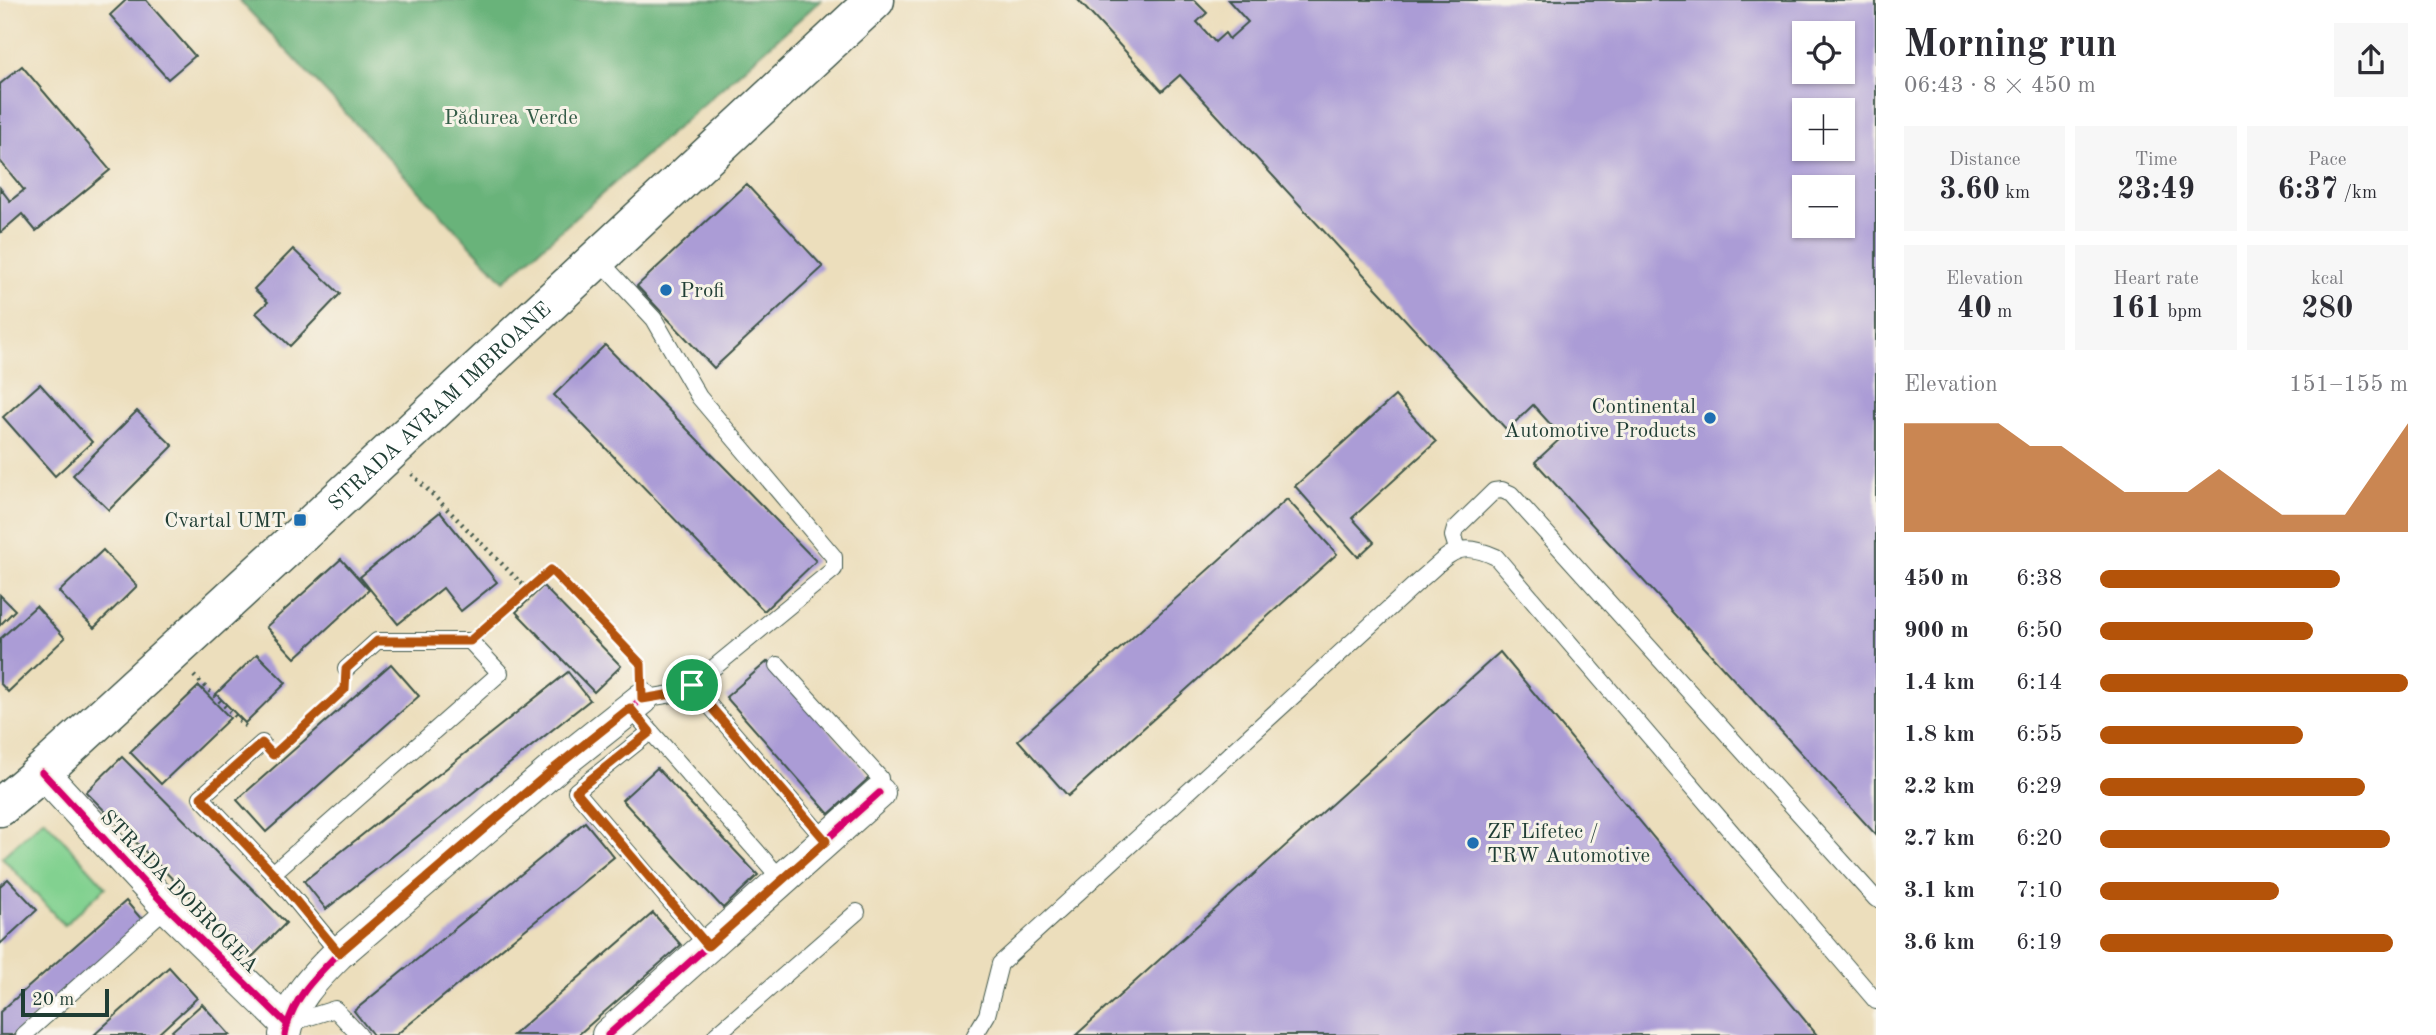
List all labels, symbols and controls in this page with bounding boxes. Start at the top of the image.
map controls [1792,21,1855,238]
button: locate [1792,21,1855,84]
button: share [2334,23,2408,97]
text: Morning run [1904,27,2117,65]
text: 06:43 · 8 × 450 m [1904,74,2096,97]
button: + [1792,98,1855,161]
park label: Pădurea Verde [444,108,578,129]
text: Distance [1949,151,2020,170]
text: Time [2135,151,2177,170]
text: Pace [2308,151,2347,170]
button: − [1792,175,1855,238]
text: 3.60 [1939,175,2000,205]
text: 23:49 [2117,175,2195,205]
text: 6:37 [2278,175,2338,205]
text: km [2000,184,2030,203]
text: /km [2338,184,2377,203]
text: Elevation [1946,270,2023,289]
text: Heart rate [2113,270,2199,289]
text: kcal [2311,270,2344,289]
place label: Profi [680,281,724,302]
marker: Profi [658,282,674,298]
text: 40 [1957,294,1992,324]
text: 161 [2110,294,2162,324]
text: 280 [2301,294,2353,324]
street label: STRADA AVRAM IMBROANE [325,299,555,515]
text: m [1992,303,2012,322]
text: bpm [2162,303,2202,322]
text: Elevation [1904,373,1998,396]
text: 151–155 m [2289,373,2408,396]
place label: Continental Automotive Products [1504,397,1696,442]
marker: Continental Automotive Products [1702,410,1718,426]
place label: Cvartal UMT [164,511,286,532]
marker: Cvartal UMT [292,512,308,528]
text: 450 m [1904,567,1969,590]
text: 6:38 [2016,567,2062,590]
text: 900 m [1904,619,1969,642]
text: 6:50 [2016,619,2062,642]
pin [662,655,722,715]
icon: arrive [673,666,711,704]
text: 1.4 km [1904,671,1975,694]
text: 6:14 [2016,671,2062,694]
text: 1.8 km [1904,723,1975,746]
text: 6:55 [2016,723,2062,746]
text: 2.2 km [1904,775,1975,798]
text: 6:29 [2016,775,2062,798]
street label: STRADA DOBROGEA [96,807,262,977]
place label: ZF Lifetec / TRW Automotive [1487,822,1650,867]
text: 2.7 km [1904,827,1975,850]
text: 6:20 [2016,827,2062,850]
marker: ZF Lifetec / TRW Automotive [1465,835,1481,851]
text: 3.1 km [1904,879,1975,902]
text: 7:10 [2016,879,2062,902]
text: 3.6 km [1904,931,1975,954]
text: 6:19 [2016,931,2062,954]
scale bar [21,986,108,1018]
text: 20 m [32,991,74,1010]

